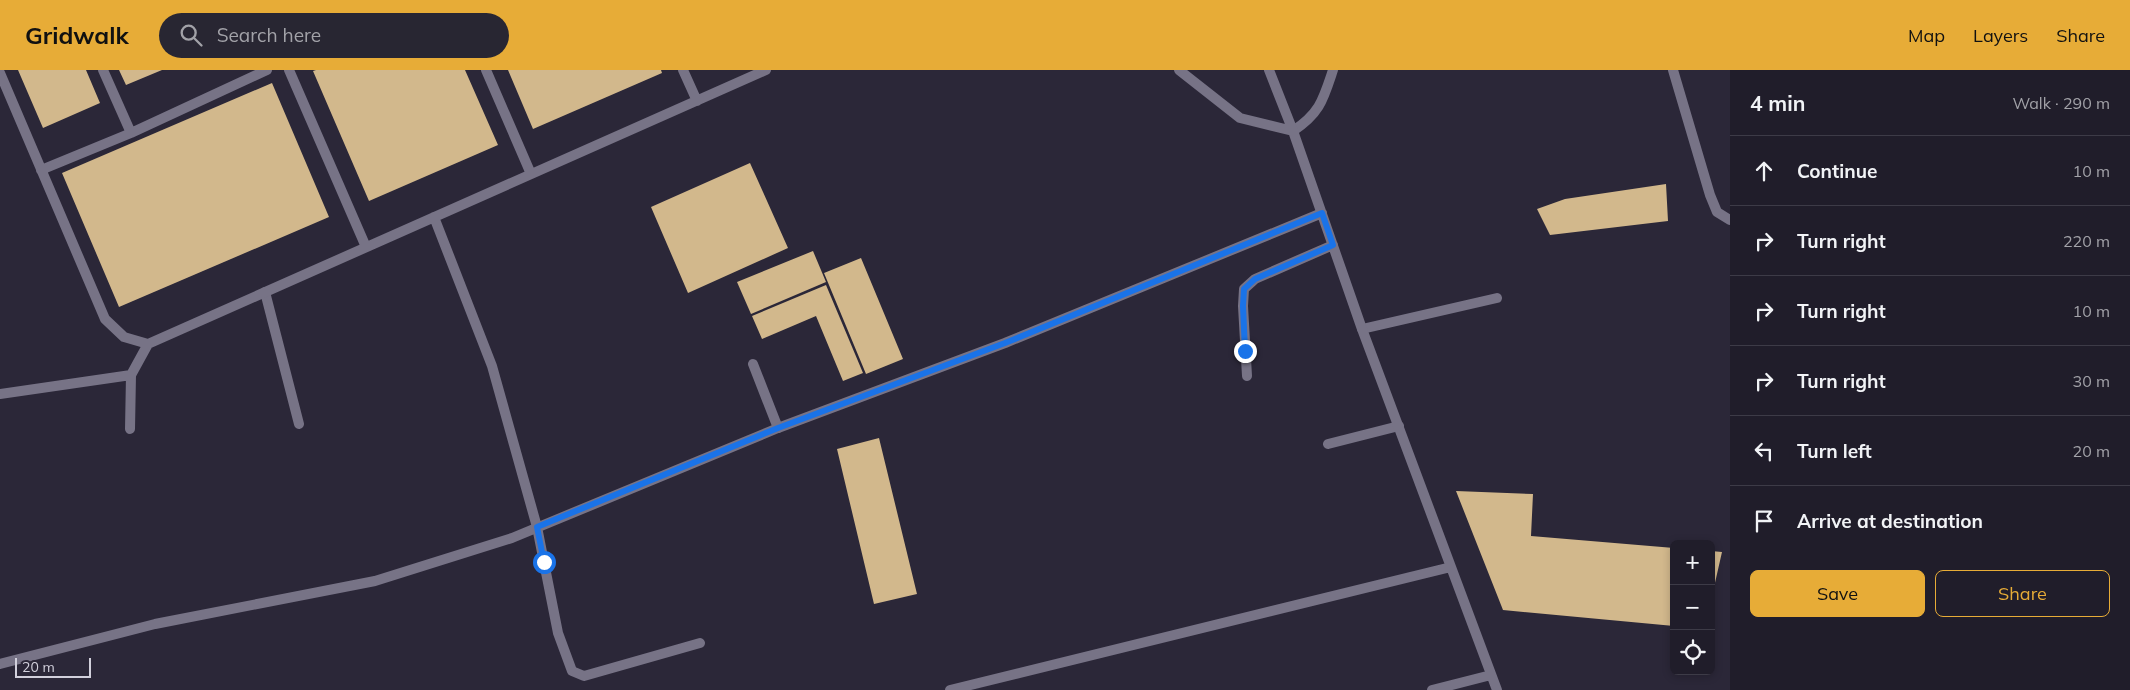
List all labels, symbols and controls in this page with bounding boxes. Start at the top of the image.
search box [159,13,509,58]
text: Gridwalk [25,20,129,50]
icon: search [177,21,205,49]
text: Search here [217,23,321,47]
text: Map [1908,24,1945,47]
text: Layers [1973,24,2028,47]
text: Share [2056,24,2105,47]
text: 4 min [1750,90,1805,116]
text: Walk · 290 m [2012,93,2110,113]
icon: ahead [1750,157,1778,185]
text: Continue [1797,159,1877,183]
text: 10 m [2073,161,2110,181]
icon: right [1750,227,1778,255]
text: Turn right [1797,229,1886,253]
text: 220 m [2063,231,2110,251]
icon: right [1750,297,1778,325]
text: Turn right [1797,299,1886,323]
text: 10 m [2073,301,2110,321]
route end [1234,340,1257,363]
icon: right [1750,367,1778,395]
text: Turn right [1797,369,1886,393]
text: 30 m [2073,371,2110,391]
icon: left [1750,437,1778,465]
text: Turn left [1797,439,1872,463]
text: 20 m [2073,441,2110,461]
icon: arrive [1750,507,1778,535]
text: Arrive at destination [1797,509,1983,533]
map controls [1670,540,1715,675]
button: + [1670,540,1715,585]
route start [533,551,556,574]
button: Save [1750,570,1925,617]
button: Share [1935,570,2110,617]
button: − [1670,585,1715,630]
button: locate [1670,630,1715,675]
scale bar [15,655,91,678]
text: 20 m [22,658,55,676]

